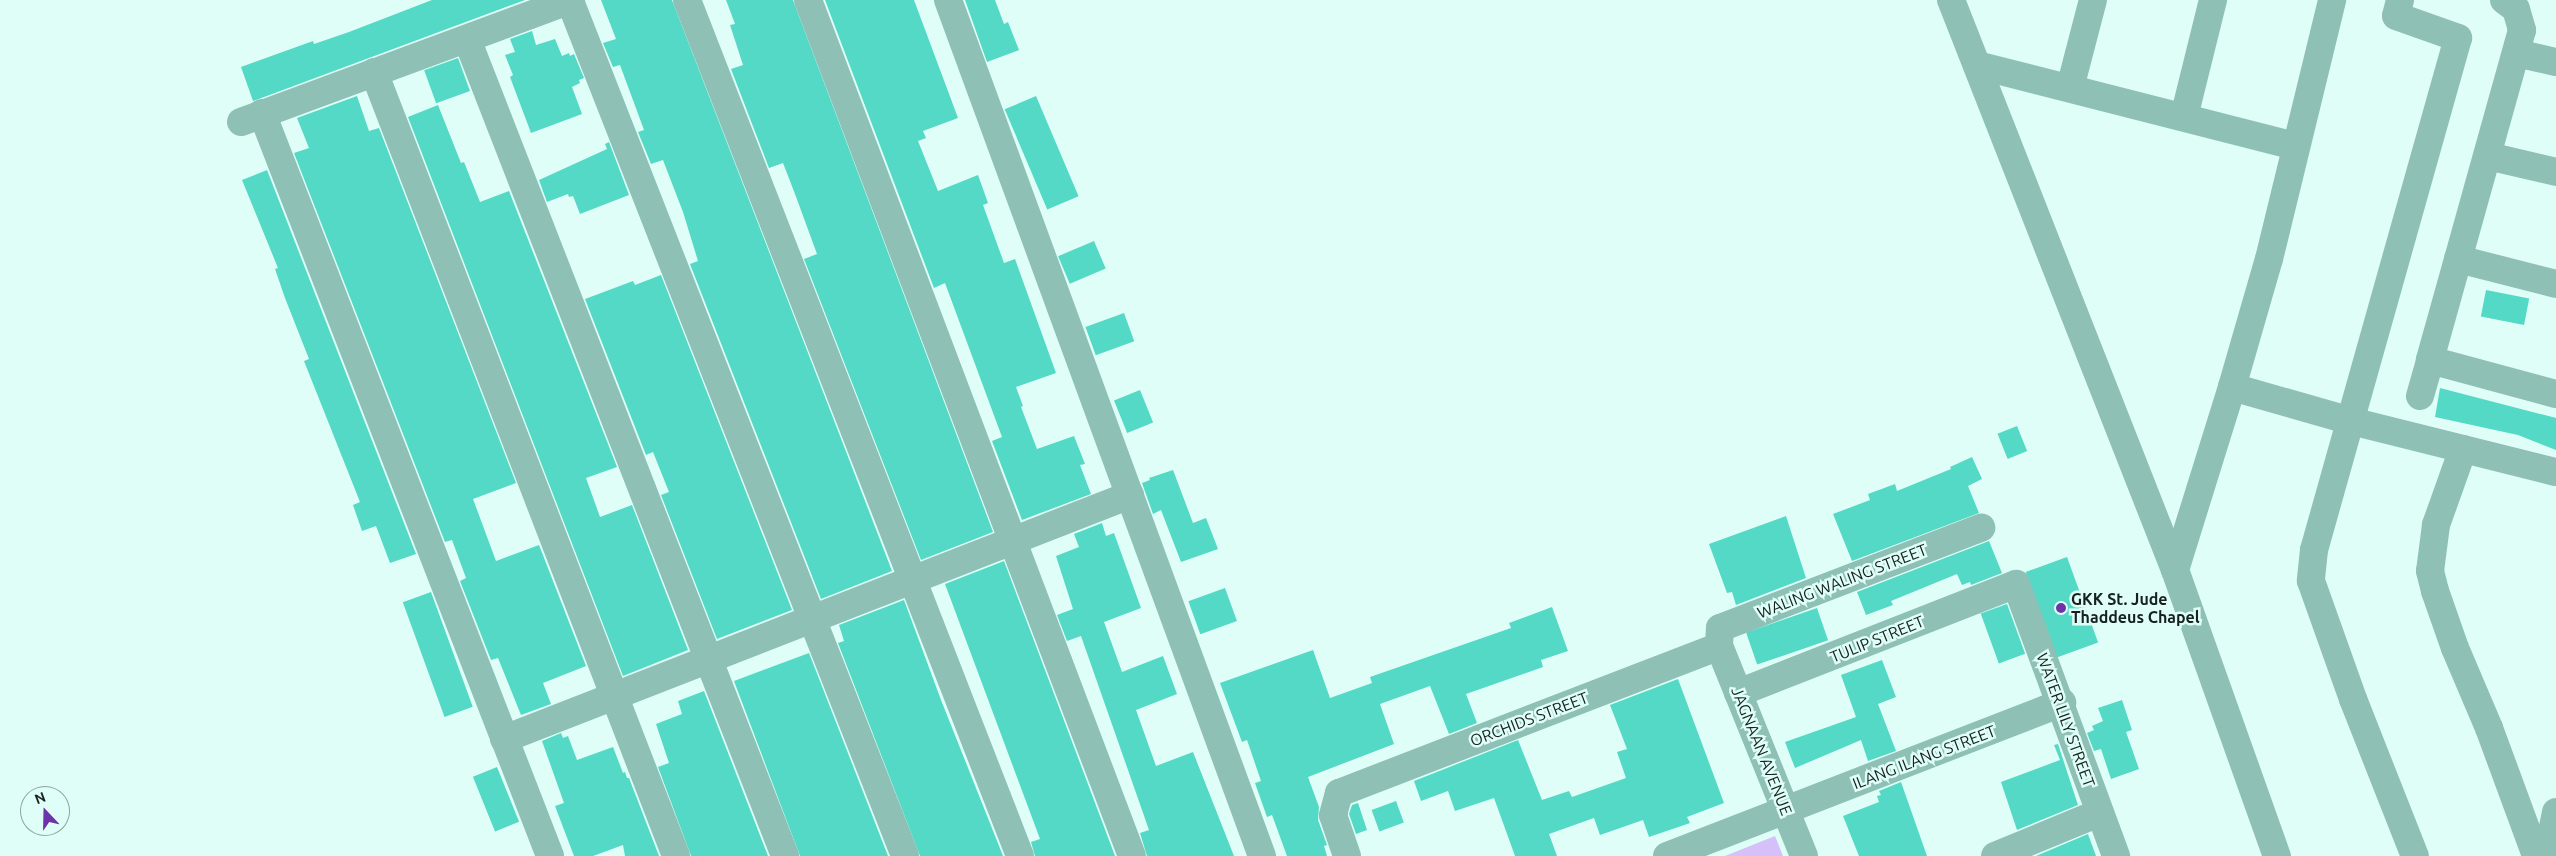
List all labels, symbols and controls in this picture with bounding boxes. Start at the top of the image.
street label: WALING WALING STREET [1755,540,1929,622]
place label: GKK St. Jude Thaddeus Chapel [2071,589,2200,627]
marker: GKK St. Jude Thaddeus Chapel [2055,602,2067,614]
street label: TULIP STREET [1827,611,1927,667]
street label: WATER LILY STREET [2033,650,2099,790]
street label: JAGNAAN AVENUE [1728,684,1796,818]
street label: ORCHIDS STREET [1467,688,1591,750]
street label: ILANG ILANG STREET [1850,721,1998,793]
north arrow [20,786,70,836]
text: N [32,789,48,807]

